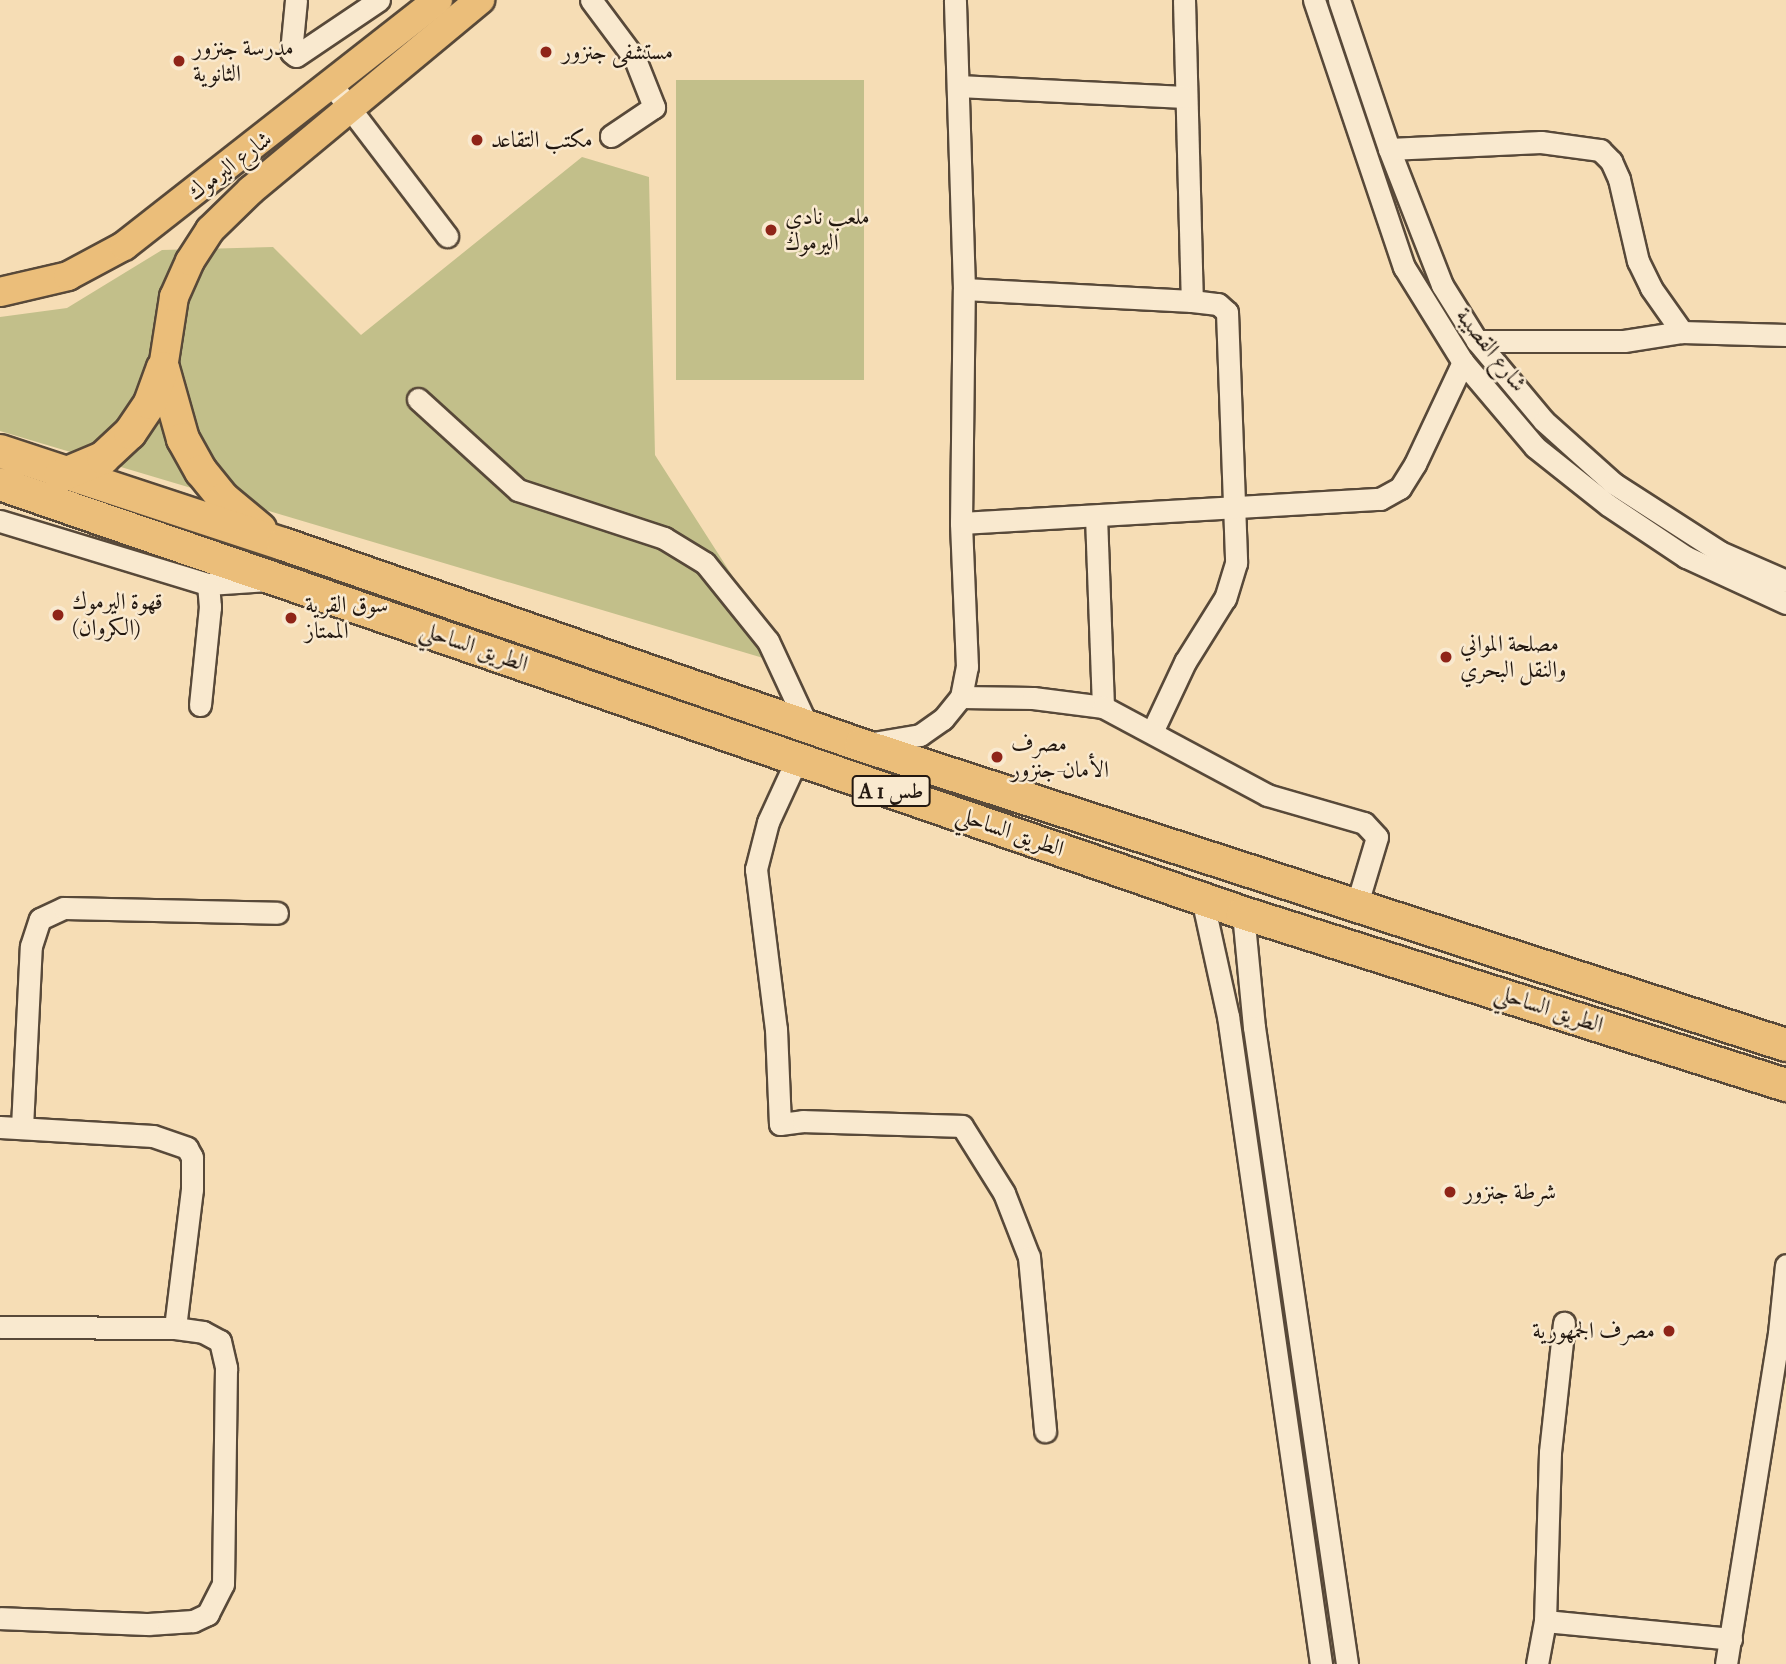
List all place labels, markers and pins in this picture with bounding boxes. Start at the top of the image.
place label: مدرسة جنزور الثانوية [193,34,294,88]
place label: مستشفى جنزور [562,38,673,66]
marker: مستشفى جنزور [536,42,556,62]
marker: مدرسة جنزور الثانوية [171,53,187,69]
place label: مكتب التقاعد [491,126,593,154]
marker: مكتب التقاعد [469,132,485,148]
place label: ملعب نادي اليرموك [785,203,870,257]
marker: ملعب نادي اليرموك [763,222,779,238]
place label: قهوة اليرموك (الكروان) [72,588,163,642]
place label: سوق القرية الممتاز [305,591,388,645]
marker: قهوة اليرموك (الكروان) [50,607,66,623]
marker: سوق القرية الممتاز [283,610,299,626]
place label: مصلحة المواني والنقل البحري [1460,630,1566,684]
marker: مصلحة المواني والنقل البحري [1438,649,1454,665]
place label: مصرف الأمان-جنزور [1011,730,1109,784]
marker: مصرف الأمان-جنزور [989,749,1005,765]
place label: شرطة جنزور [1464,1178,1556,1206]
marker: شرطة جنزور [1442,1184,1458,1200]
place label: مصرف الجمهورية [1532,1317,1655,1345]
marker: مصرف الجمهورية [1661,1323,1677,1339]

